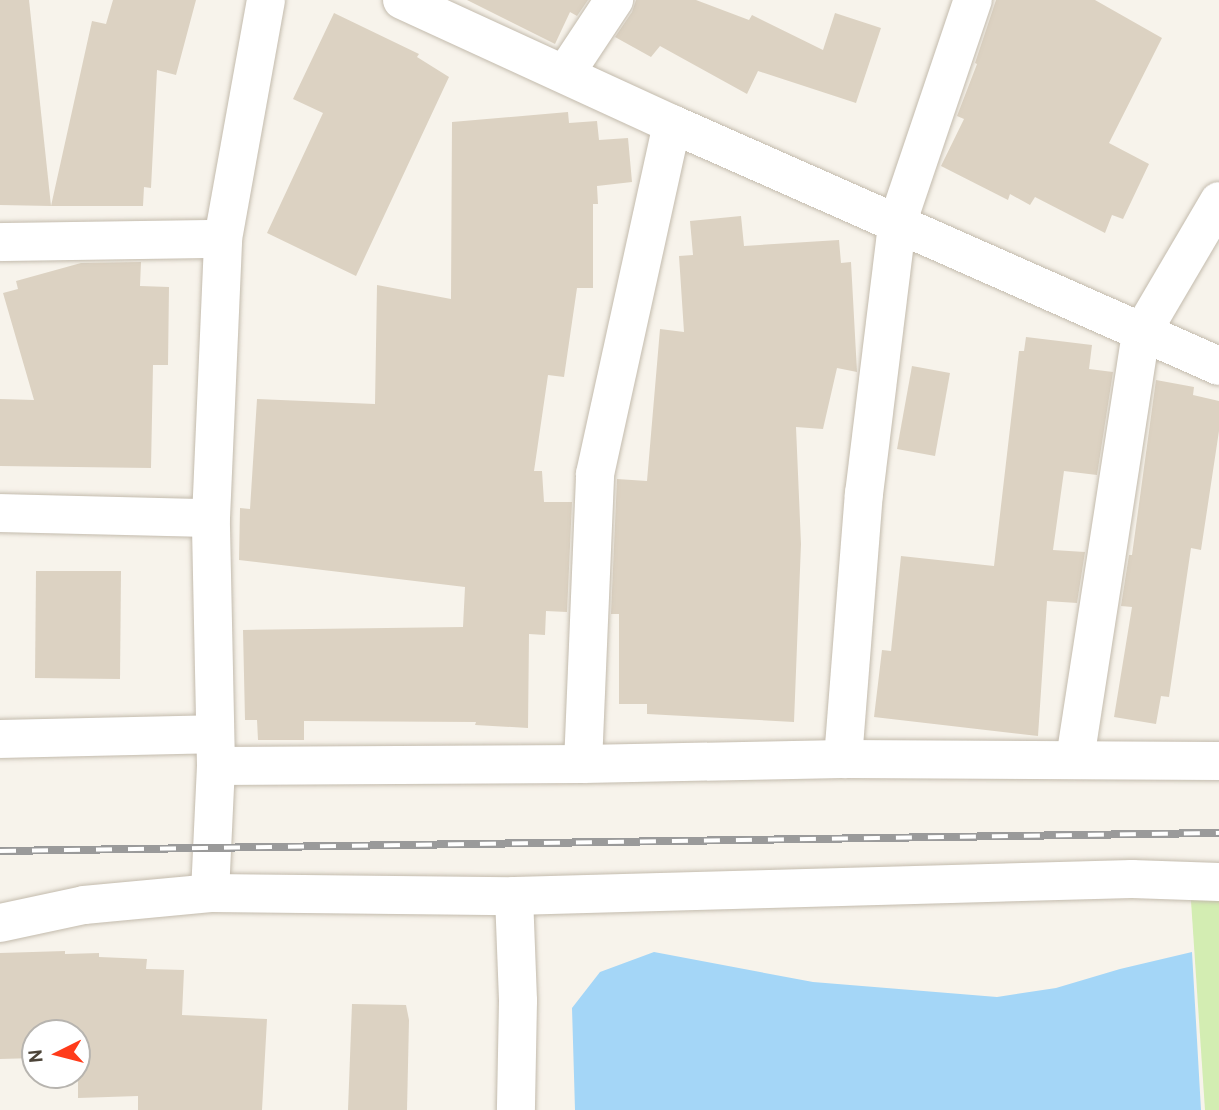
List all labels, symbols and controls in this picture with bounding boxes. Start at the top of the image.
north arrow [21,1019,91,1089]
text: N [24,1048,50,1064]

